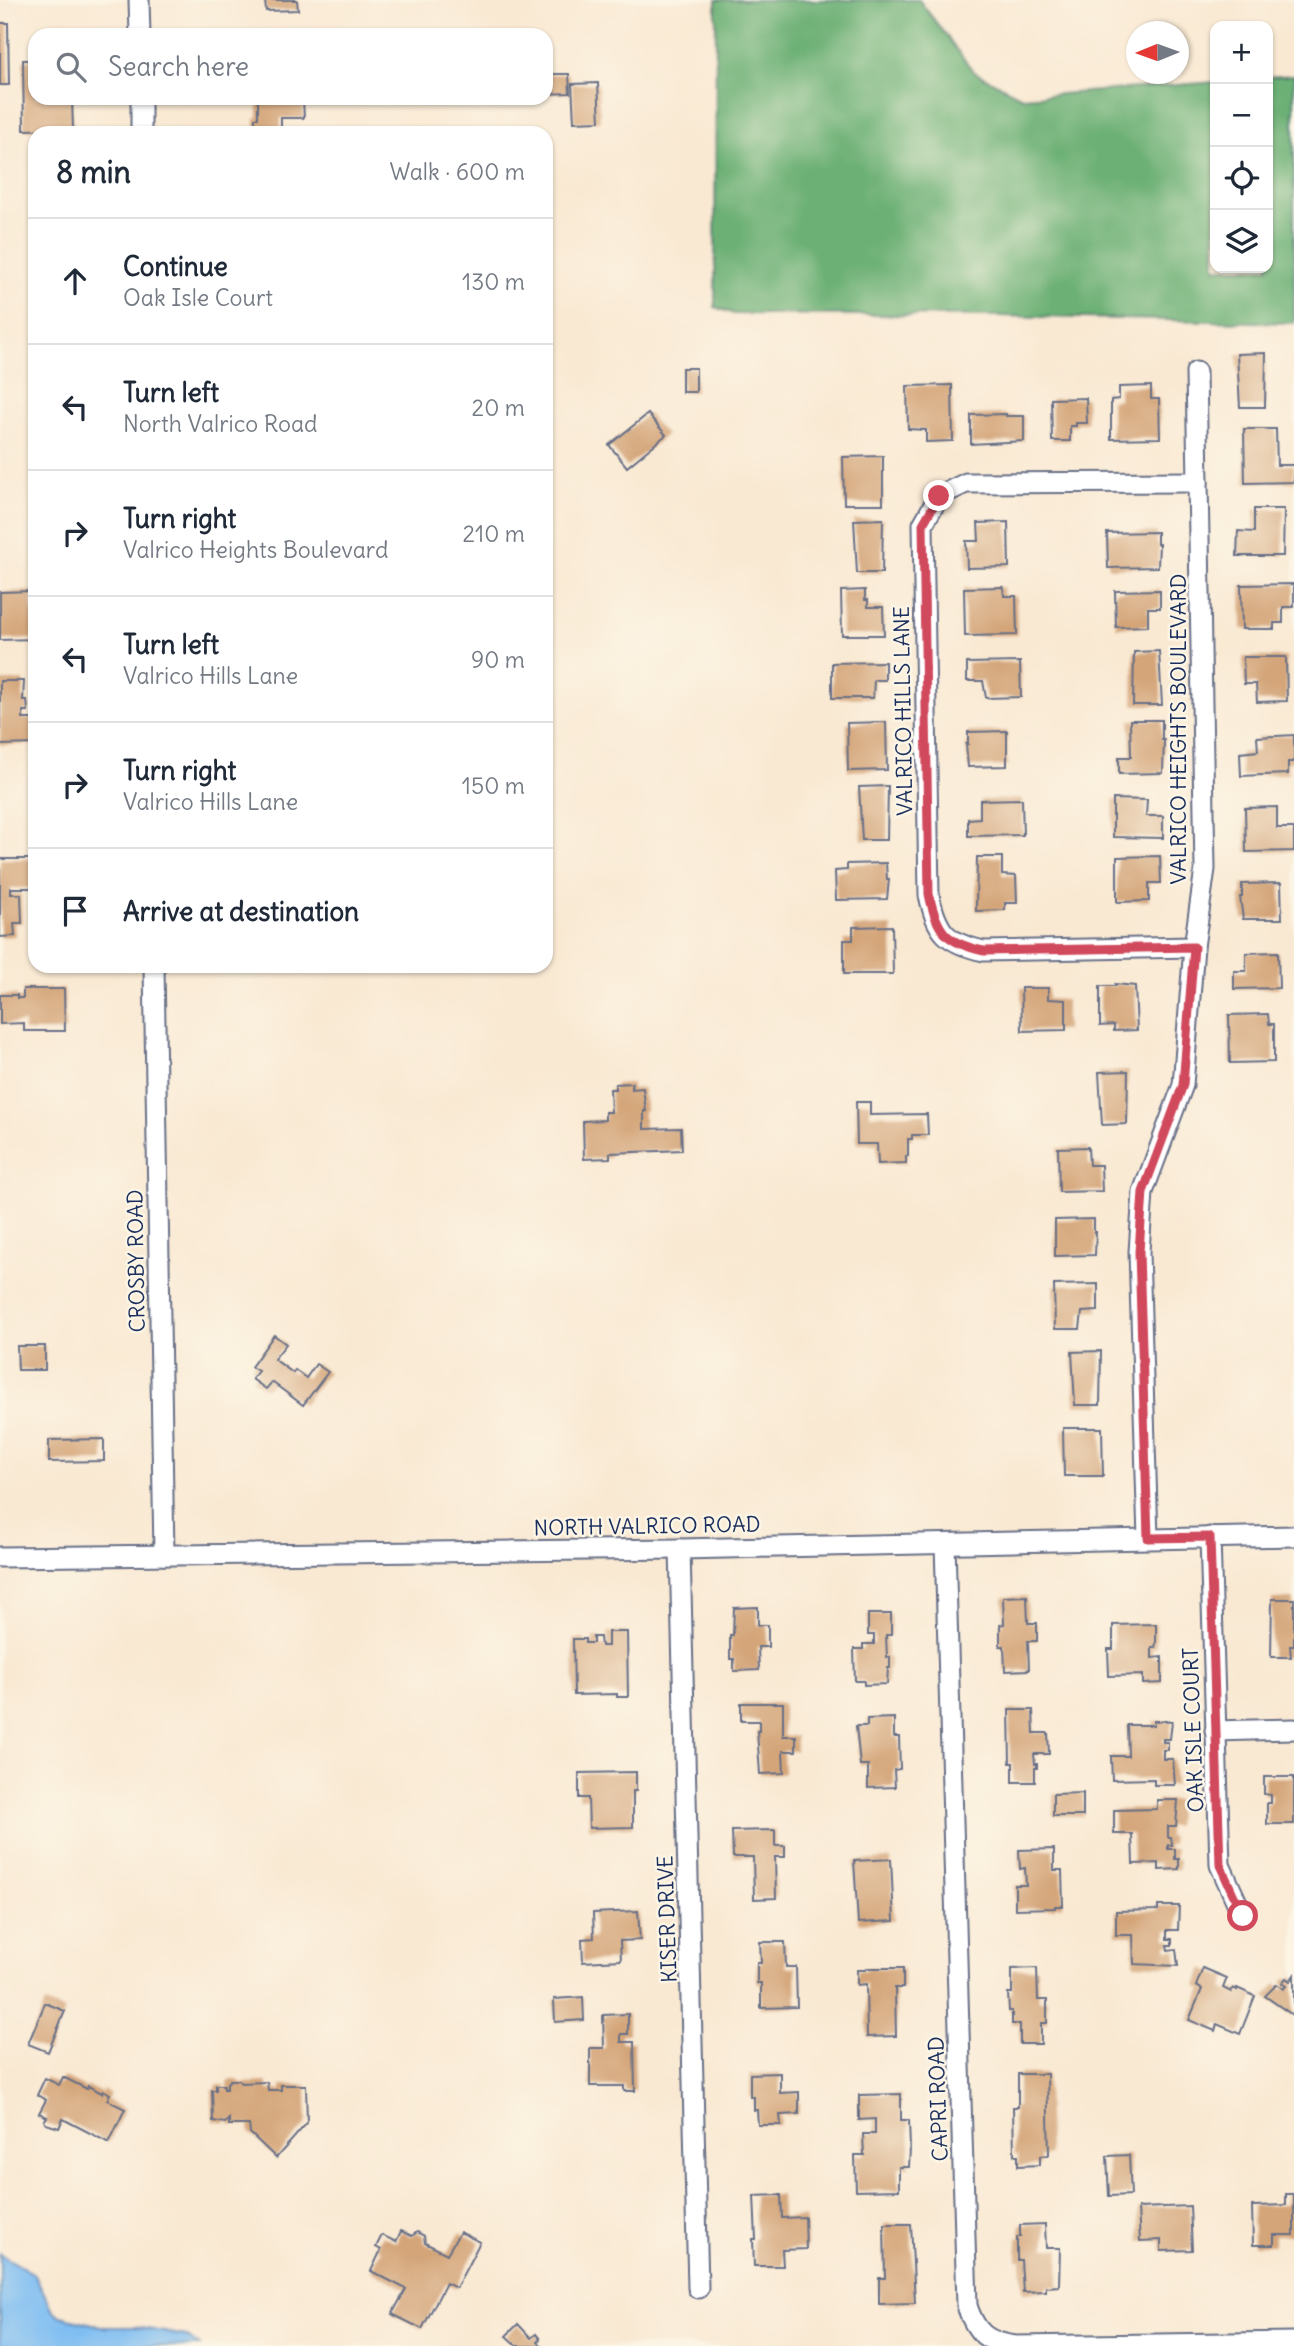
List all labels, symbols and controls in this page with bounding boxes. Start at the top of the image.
north arrow [1126,21,1189,84]
map controls [1210,21,1273,273]
button: + [1210,21,1273,84]
search box [28,28,553,105]
icon: search [52,48,90,86]
text: Search here [108,50,249,83]
button: − [1210,84,1273,147]
button: locate [1210,147,1273,210]
text: 8 min [56,153,131,191]
text: Walk · 600 m [390,157,525,186]
button: layers [1210,210,1273,273]
text: Continue [123,250,228,283]
icon: ahead [56,262,94,300]
text: 130 m [462,267,525,296]
text: Oak Isle Court [123,283,273,312]
text: Turn left [123,376,219,409]
icon: left [56,388,94,426]
text: 20 m [472,393,525,422]
text: North Valrico Road [123,409,318,438]
route end [923,480,954,511]
text: Turn right [123,502,236,535]
icon: right [56,514,94,552]
text: 210 m [462,519,525,548]
text: Valrico Heights Boulevard [123,535,388,564]
street label: VALRICO HEIGHTS BOULEVARD [1165,574,1192,884]
street label: VALRICO HILLS LANE [888,606,918,816]
text: Turn left [123,628,219,661]
icon: left [56,640,94,678]
text: 90 m [471,645,525,674]
text: Valrico Hills Lane [123,661,298,690]
text: Turn right [123,754,236,787]
icon: right [56,766,94,804]
text: 150 m [462,771,525,800]
text: Valrico Hills Lane [123,787,298,816]
icon: arrive [56,892,94,930]
text: Arrive at destination [123,895,359,928]
street label: CROSBY ROAD [121,1189,151,1333]
street label: NORTH VALRICO ROAD [533,1511,761,1541]
street label: OAK ISLE COURT [1177,1647,1209,1813]
street label: KISER DRIVE [651,1855,683,1983]
route start [1227,1900,1258,1931]
street label: CAPRI ROAD [922,2036,954,2162]

